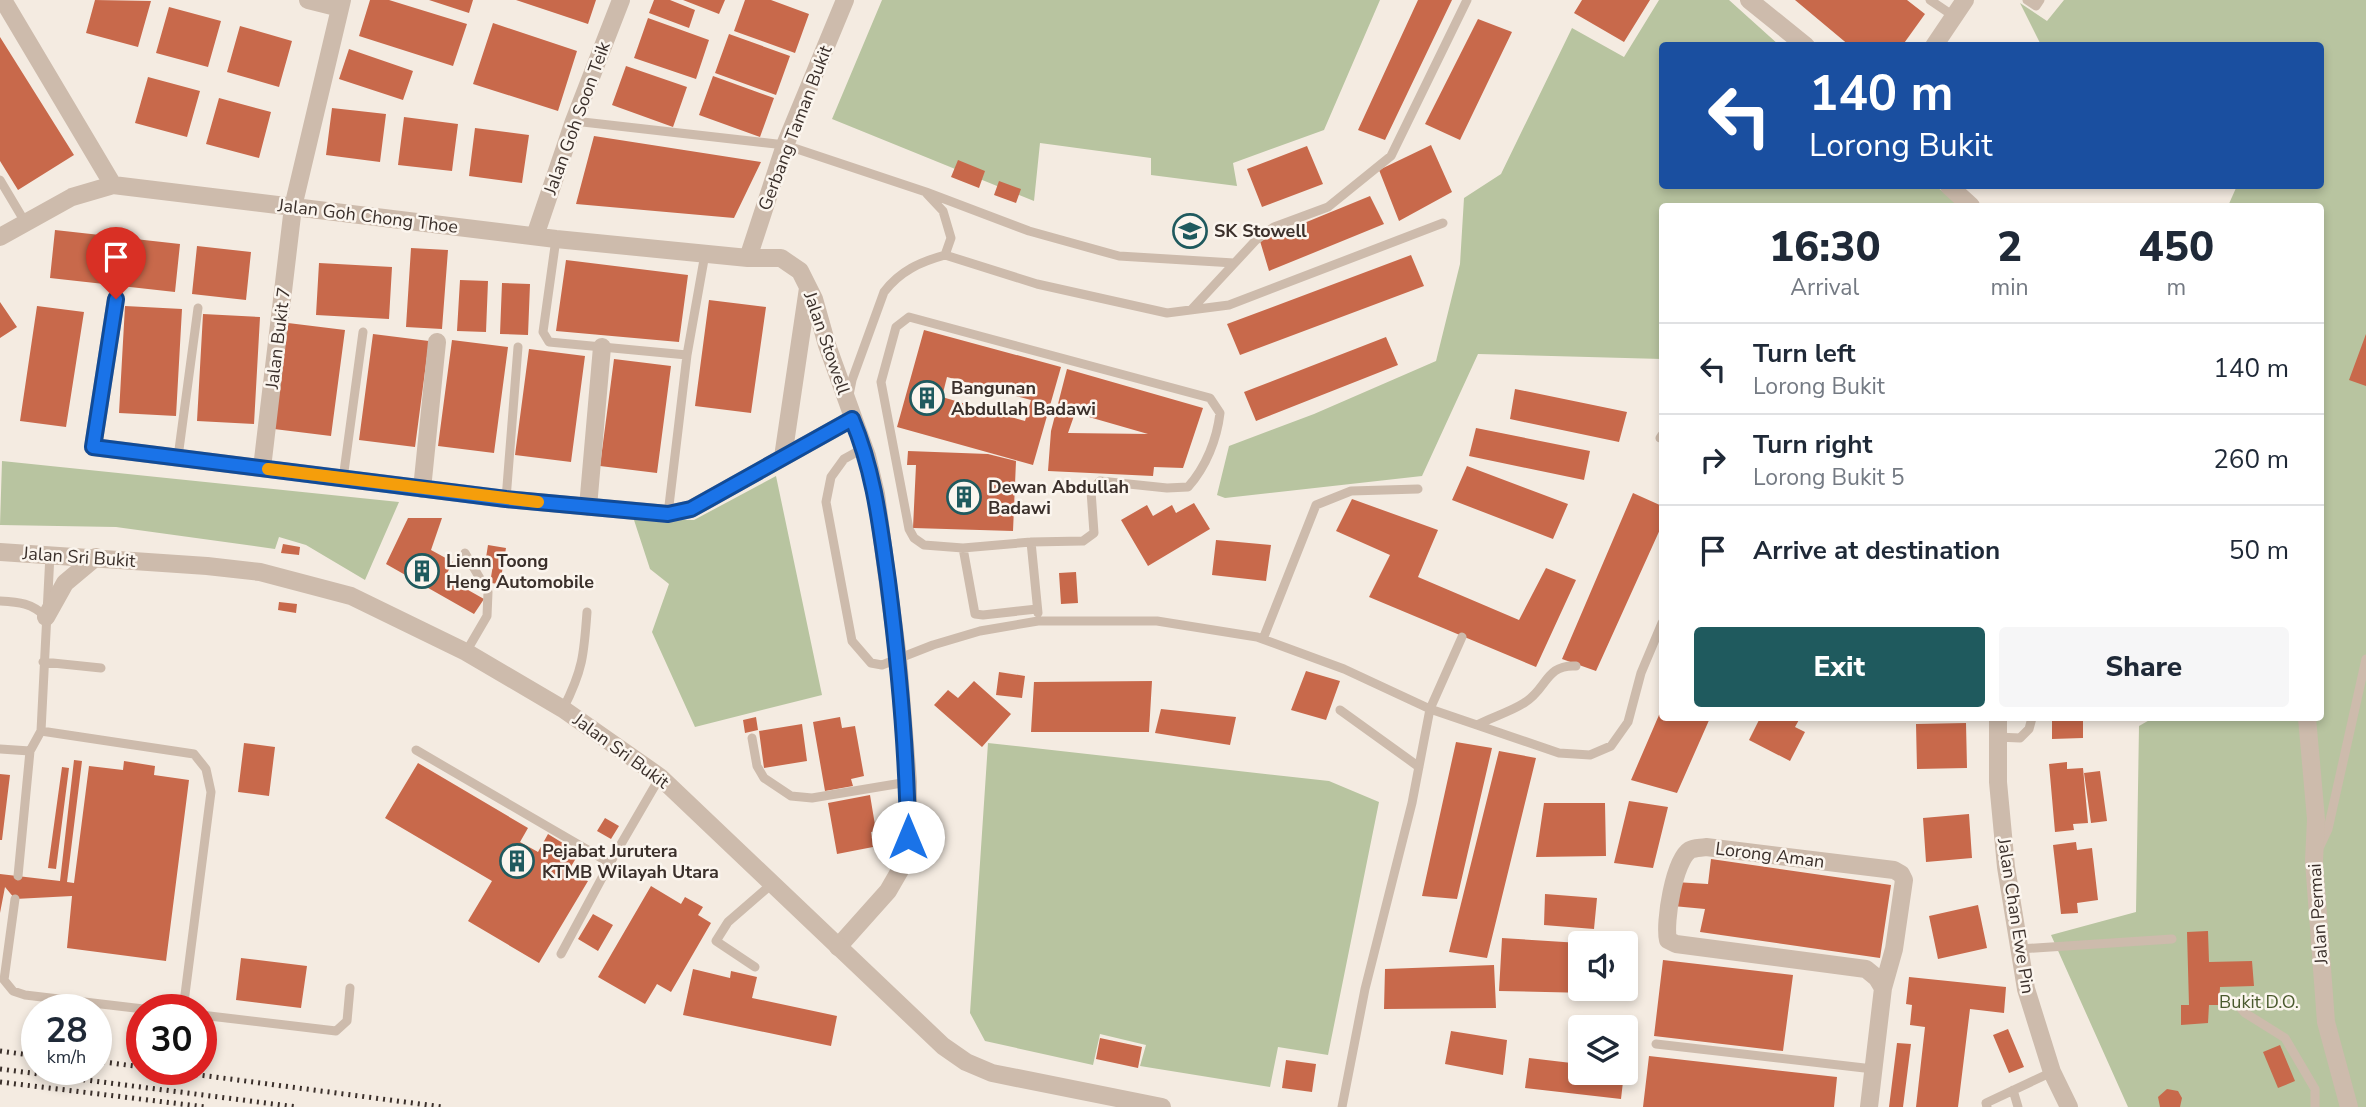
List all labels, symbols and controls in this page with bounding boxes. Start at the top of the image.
street label: Jalan Goh Soon Teik [538,37,616,199]
street label: Gerbang Taman Bukit [752,41,838,214]
text: 140 m [1809,60,1953,127]
icon: left [1694,70,1785,161]
text: Lorong Bukit [1809,124,1992,167]
street label: Jalan Goh Chong Thoe [276,193,459,239]
school or university icon: SK Stowell [1171,212,1209,250]
place label: SK Stowell [1214,219,1307,243]
text: 16:30 [1769,219,1881,276]
text: 2 [1997,219,2022,276]
text: 450 [2139,219,2214,276]
pin [86,227,146,299]
icon: arrive [97,238,135,276]
text: Arrival [1790,272,1859,303]
text: min [1991,272,2029,303]
text: m [2166,272,2186,303]
street label: Jalan Bukit 7 [260,286,296,391]
street label: Jalan Stowell [798,287,856,398]
text: Turn left [1753,336,1856,371]
icon: left [1694,350,1732,388]
text: 140 m [2213,351,2289,386]
text: Lorong Bukit [1753,371,1885,402]
place label: Bangunan Abdullah Badawi [951,376,1096,421]
building icon: Bangunan Abdullah Badawi [908,379,946,417]
text: Turn right [1753,427,1872,462]
icon: right [1694,441,1732,479]
text: 260 m [2213,442,2289,477]
text: Lorong Bukit 5 [1753,462,1905,493]
place label: Dewan Abdullah Badawi [988,475,1129,520]
building icon: Dewan Abdullah Badawi [945,478,983,516]
icon: arrive [1694,532,1732,570]
text: Arrive at destination [1753,533,2000,568]
text: 50 m [2229,533,2289,568]
street label: Jalan Sri Bukit [21,541,137,573]
place label: Lienn Toong Heng Automobile [446,549,594,594]
building icon: Lienn Toong Heng Automobile [403,552,441,590]
button: Exit [1694,627,1985,707]
button: Share [1999,627,2289,707]
street label: Jalan Sri Bukit [567,707,674,794]
position arrow [871,800,945,874]
street label: Lorong Aman [1714,836,1826,874]
street label: Jalan Chan Ewe Pin [1992,836,2040,995]
place label: Pejabat Jurutera KTMB Wilayah Utara [542,839,719,884]
building icon: Pejabat Jurutera KTMB Wilayah Utara [498,842,536,880]
street label: Jalan Permai [2302,863,2334,966]
map controls [1568,931,1638,1085]
button: sound [1568,931,1638,1001]
park label: Bukit D.O. [2219,990,2299,1014]
speed limit sign: 30 [126,994,217,1085]
text: 28 [45,1007,88,1054]
button: layers [1568,1015,1638,1085]
text: km/h [47,1045,86,1069]

